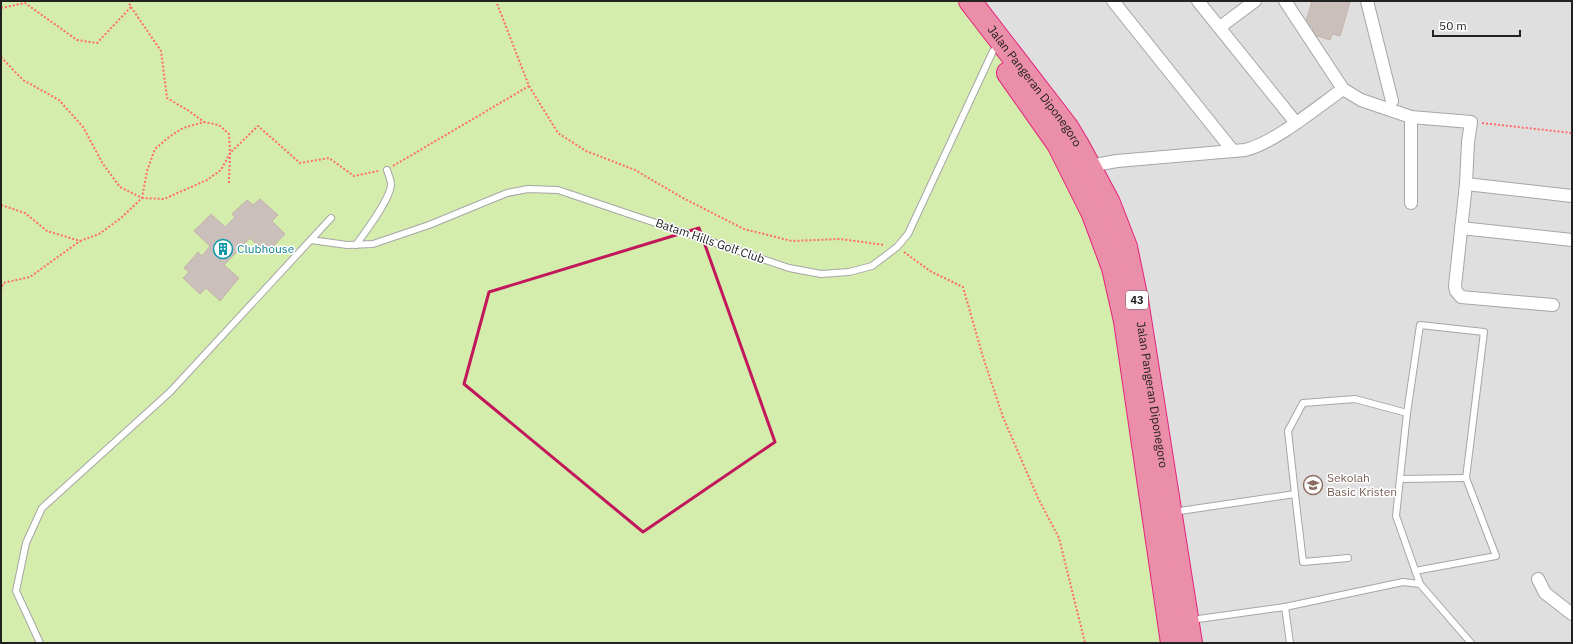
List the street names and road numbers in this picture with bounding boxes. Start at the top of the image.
street label: Jalan Pangeran Diponegoro [985,22,1085,150]
street label: Batam Hills Golf Club [654,215,767,266]
road number: 43 [1126,291,1148,309]
street label: Jalan Pangeran Diponegoro [1133,320,1171,469]

